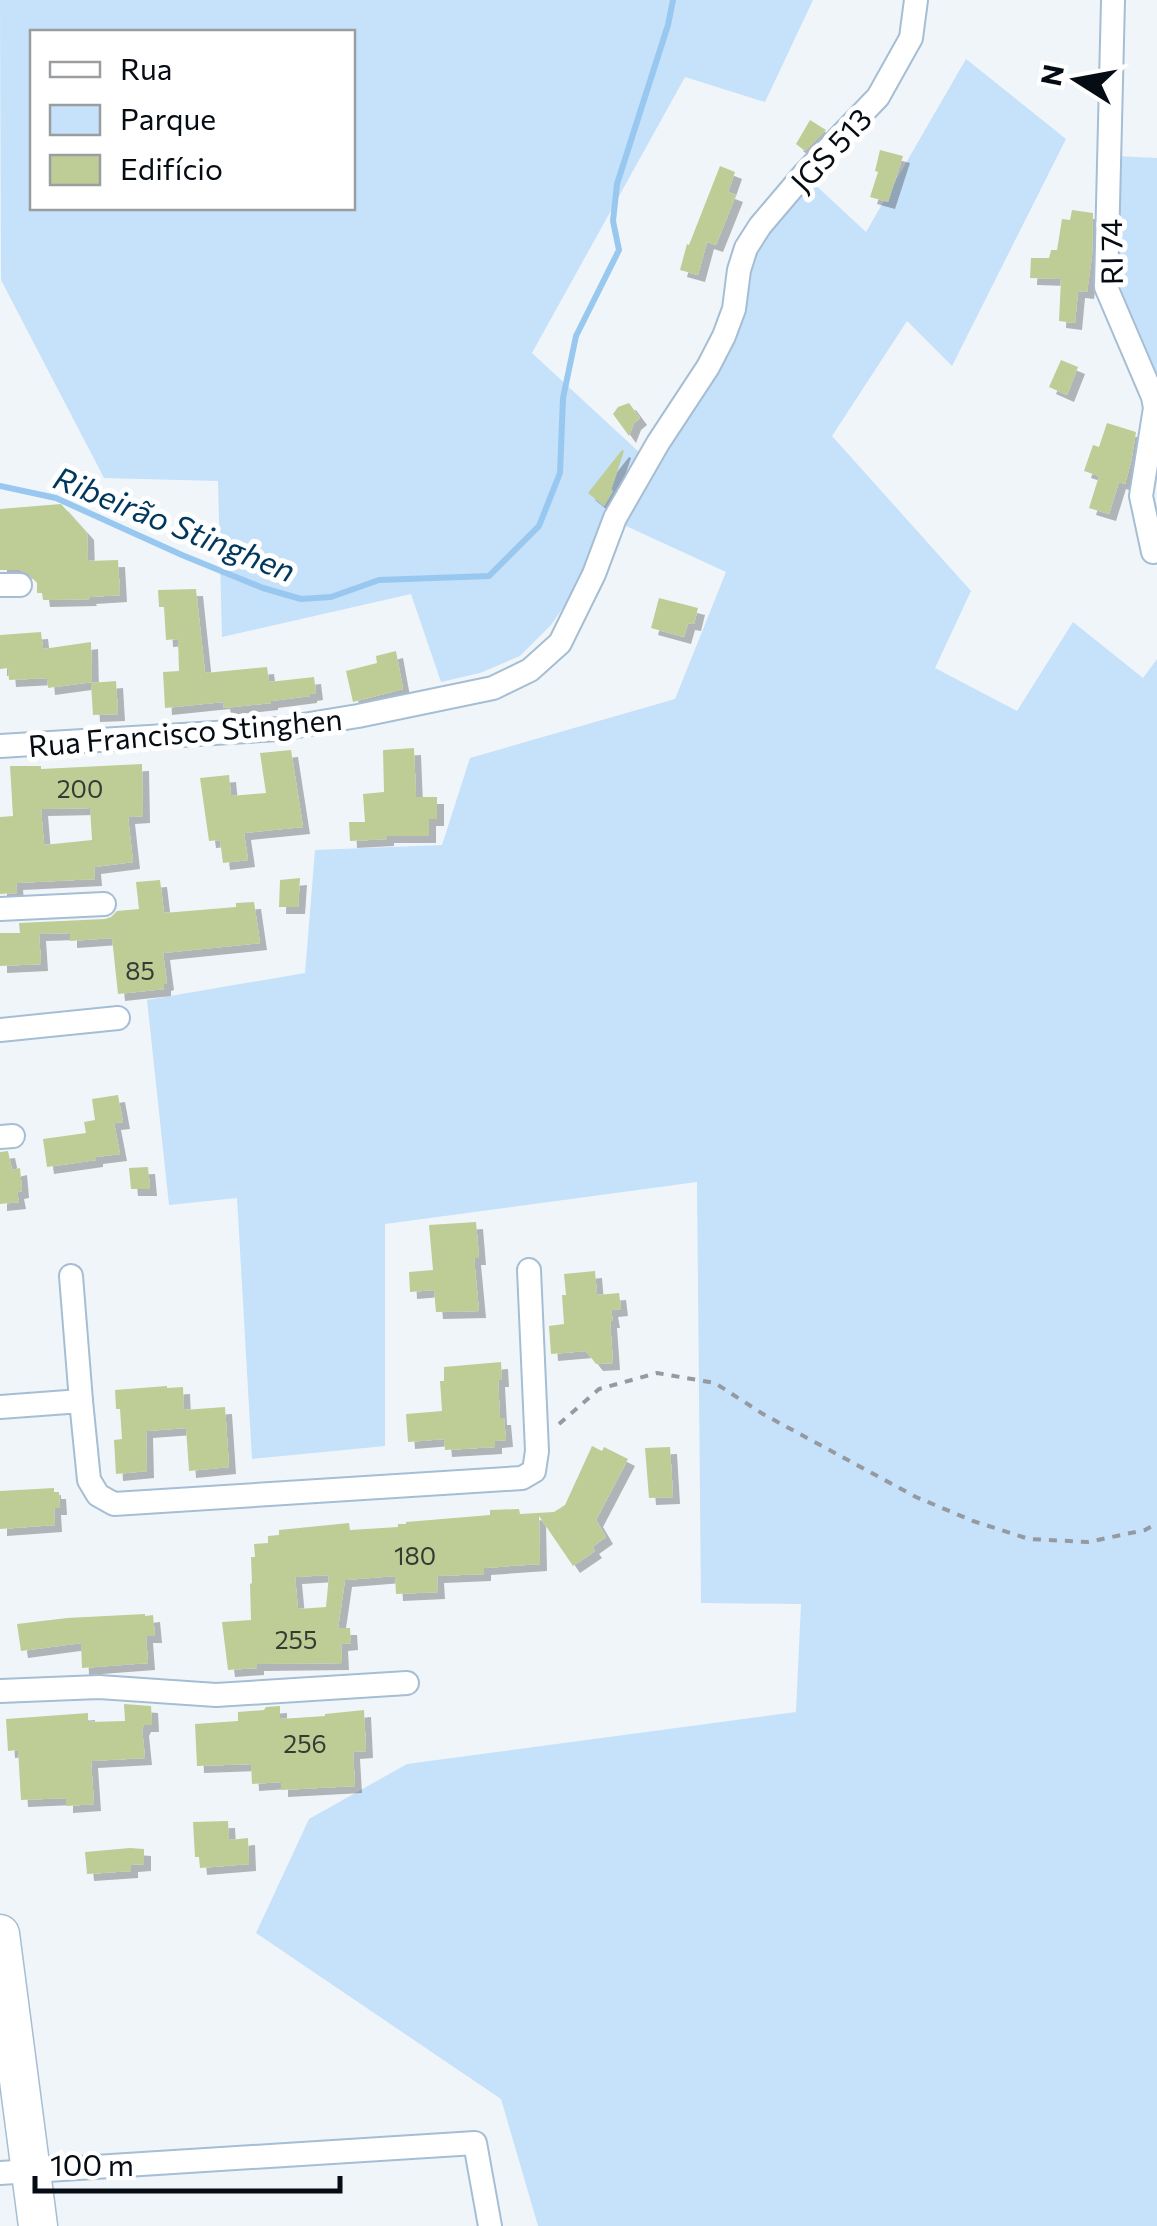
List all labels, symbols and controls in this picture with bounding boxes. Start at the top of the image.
legend [30,30,355,210]
north arrow [1027,30,1127,130]
text: Rua [120,49,172,86]
text: N [1033,61,1070,89]
text: Parque [120,99,216,136]
street label: JGS 513 [782,99,878,199]
text: Edifício [120,149,223,186]
street label: RI 74 [1091,219,1129,285]
water label: Ribeirão Stinghen [48,456,302,590]
street label: Rua Francisco Stinghen [26,699,344,763]
house number: 200 [57,773,103,803]
house number: 85 [125,955,155,985]
house number: 180 [394,1540,436,1570]
house number: 255 [275,1624,317,1654]
house number: 256 [283,1728,327,1758]
scale bar [35,2131,340,2193]
text: 100 m [50,2145,134,2182]

